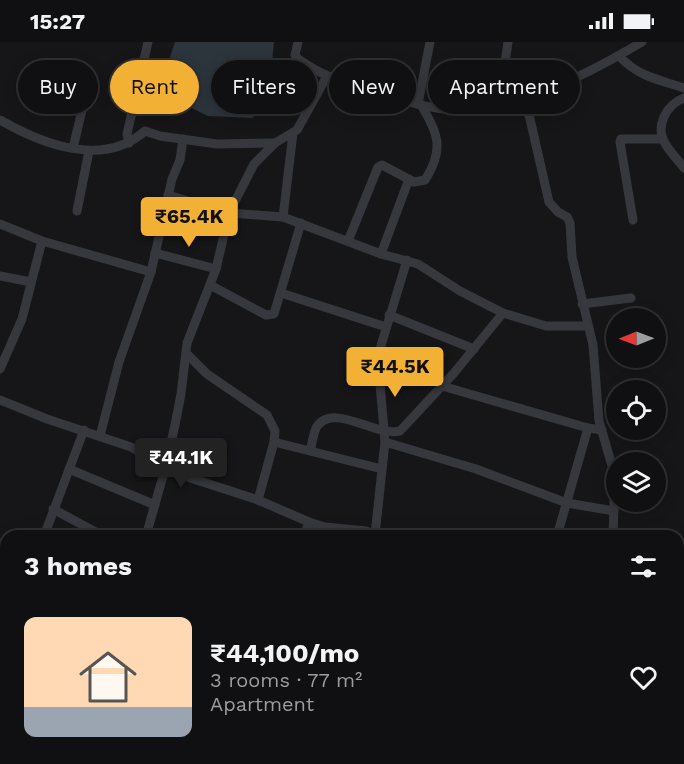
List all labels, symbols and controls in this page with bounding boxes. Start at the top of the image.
text: 15:27 [30,9,85,34]
chip: Buy [18,60,98,114]
chip: Rent [110,60,199,114]
chip: Filters [211,60,317,114]
chip: New [329,60,416,114]
chip: Apartment [428,60,580,114]
pin: ₹65.4K [140,197,238,248]
text: ₹65.4K [155,204,223,228]
north arrow [606,308,666,368]
map controls [606,308,666,512]
pin: ₹44.5K [346,347,444,398]
text: ₹44.5K [360,354,430,378]
button: locate [606,380,666,440]
pin: ₹44.1K [132,438,230,489]
text: ₹44.1K [149,445,213,469]
button: layers [606,452,666,512]
icon: filters [627,550,660,583]
text: 3 homes [24,551,132,581]
text: ₹44,100/mo [210,638,359,668]
icon: home [72,641,144,713]
icon: heart [627,661,660,694]
text: 3 rooms · 77 m² [210,668,362,692]
text: Apartment [210,692,314,716]

